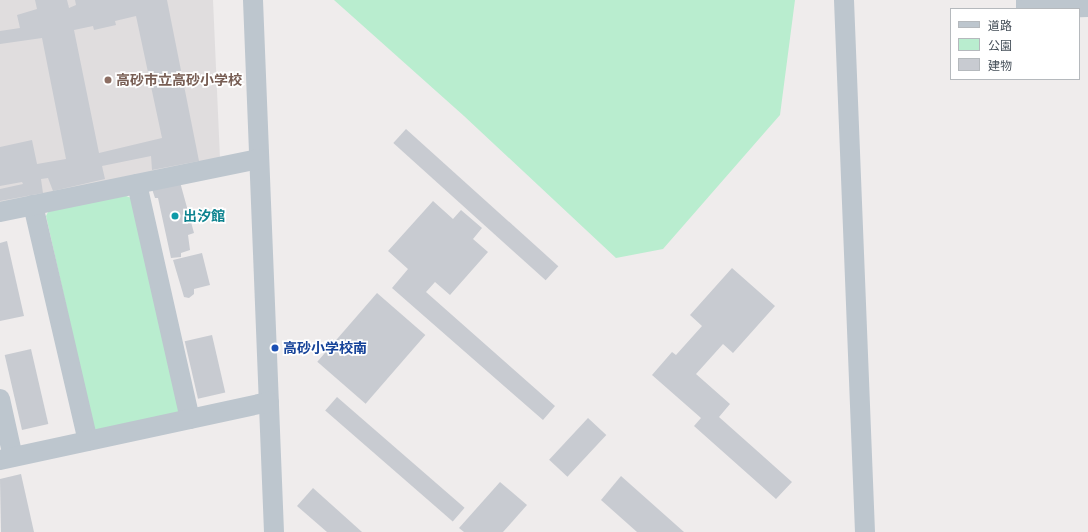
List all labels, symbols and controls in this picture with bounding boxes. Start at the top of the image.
legend [950,8,1080,80]
text: 道路 [988,19,1012,33]
text: 公園 [988,39,1012,53]
text: 建物 [988,59,1012,73]
place label: 高砂市立高砂小学校 [116,72,242,88]
marker: 高砂市立高砂小学校 [103,75,113,85]
place label: 出汐館 [183,208,225,224]
marker: 出汐館 [170,211,180,221]
place label: 高砂小学校南 [283,340,367,356]
marker: 高砂小学校南 [270,343,280,353]

